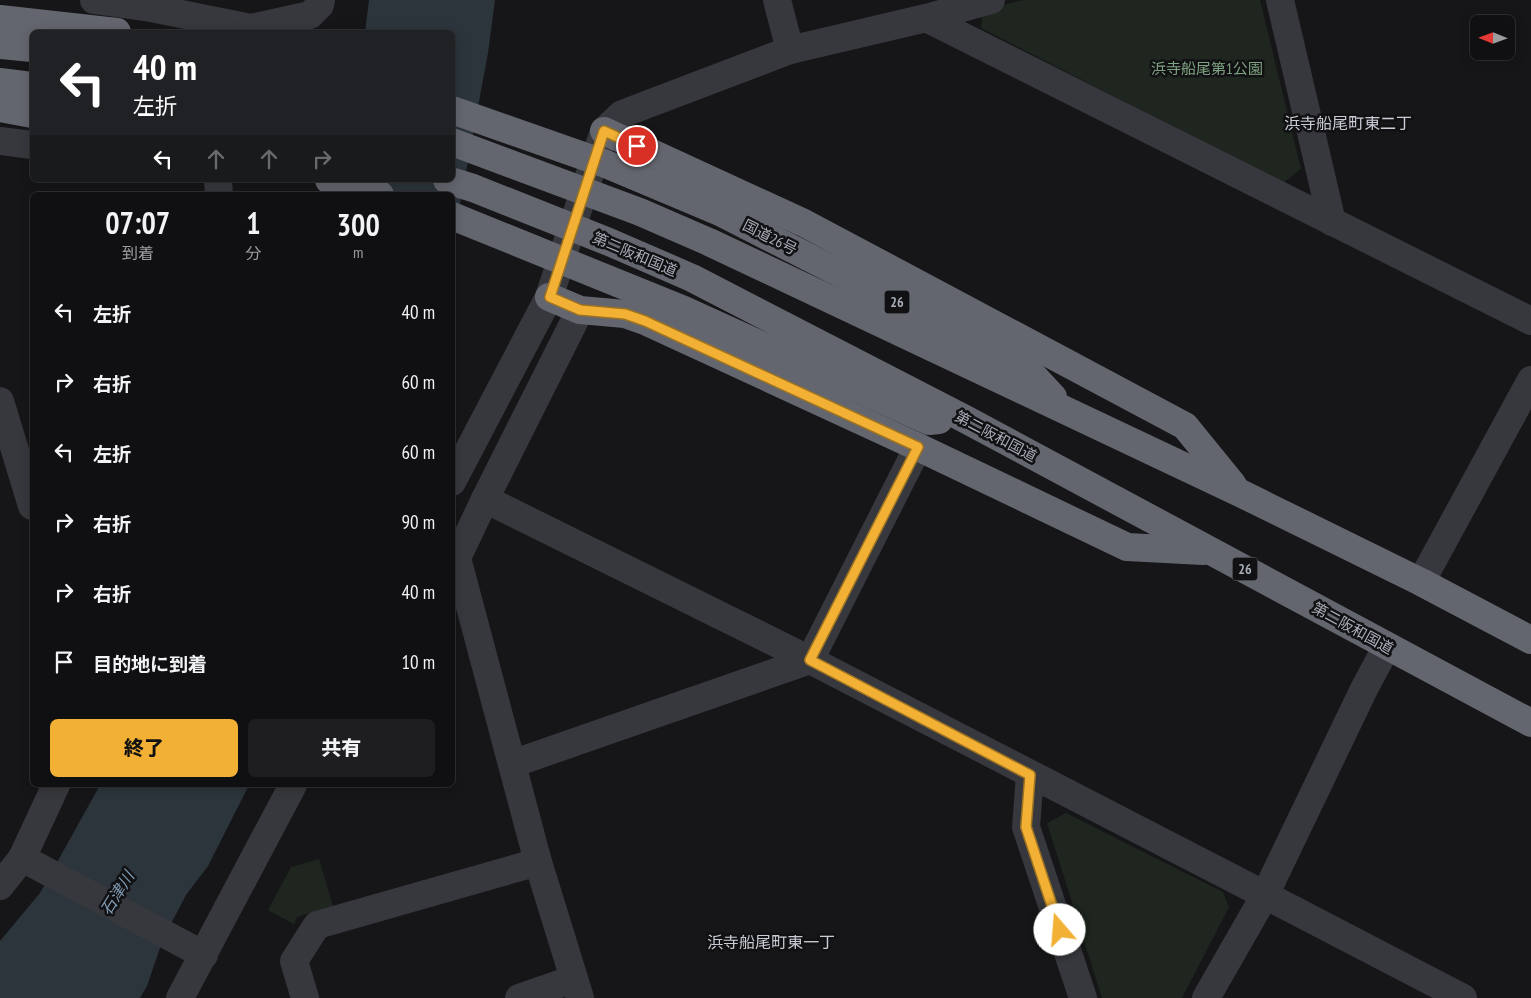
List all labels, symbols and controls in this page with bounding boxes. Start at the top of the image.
north arrow [1470,15,1515,60]
map controls [1470,15,1515,60]
text: 40 m [133,44,197,90]
icon: left [50,50,115,115]
park label: 浜寺船尾第1公園 [1151,59,1263,78]
text: 左折 [133,92,177,120]
district label: 浜寺船尾町東二丁 [1284,113,1412,133]
pin [616,125,658,167]
icon: arrive [623,132,651,160]
icon: left [149,145,177,173]
icon: ahead [202,145,230,173]
icon: ahead [255,145,283,173]
icon: right [308,145,336,173]
text: 07:07 [105,203,170,242]
text: 1 [246,203,261,242]
text: 300 [337,205,380,244]
street label: 国道26号 [740,215,800,259]
street label: 第二阪和国道 [590,228,680,280]
text: m [353,242,363,262]
text: 到着 [122,243,154,263]
text: 分 [245,243,261,263]
road number: 26 [884,290,910,314]
icon: left [50,298,78,326]
text: 40 m [402,300,435,324]
text: 左折 [93,302,131,326]
icon: right [50,368,78,396]
text: 60 m [402,370,435,394]
text: 右折 [93,372,131,396]
street label: 第二阪和国道 [952,406,1040,466]
icon: left [50,438,78,466]
text: 60 m [402,440,435,464]
text: 左折 [93,442,131,466]
icon: right [50,508,78,536]
text: 90 m [402,510,435,534]
text: 右折 [93,512,131,536]
road number: 26 [1232,558,1258,580]
icon: right [50,578,78,606]
text: 40 m [402,580,435,604]
text: 右折 [93,582,131,606]
street label: 第二阪和国道 [1309,598,1397,658]
icon: arrive [50,648,78,676]
text: 10 m [402,650,435,674]
text: 目的地に到着 [93,652,207,676]
button: 終了 [50,719,238,777]
button: 共有 [248,719,435,777]
water label: 石津川 [96,866,139,919]
position arrow [1033,903,1085,955]
district label: 浜寺船尾町東一丁 [707,932,835,952]

